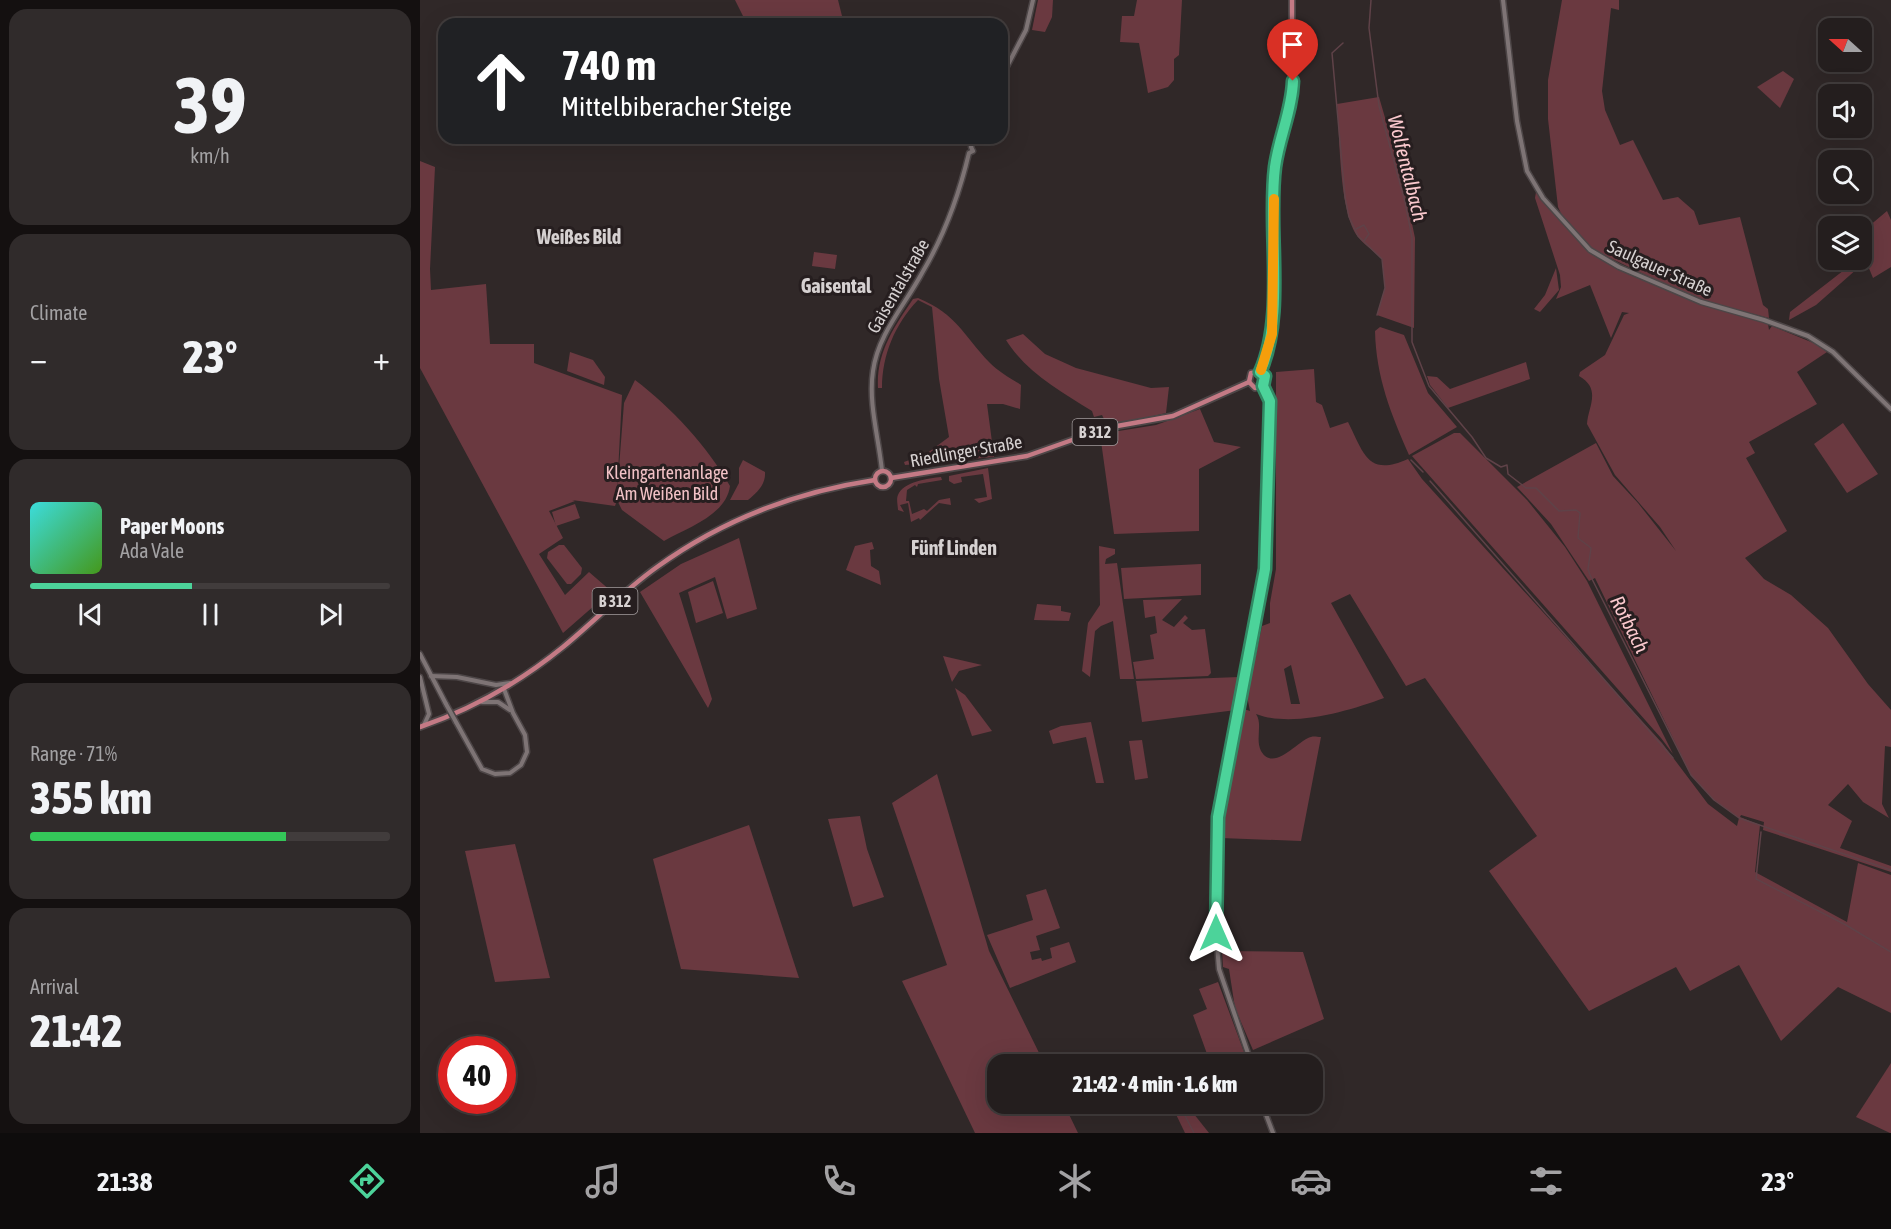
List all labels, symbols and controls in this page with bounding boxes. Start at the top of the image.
north arrow [1818,18,1872,72]
map controls [1818,18,1872,270]
pin [1267,19,1318,81]
icon: arrive [1276,28,1309,61]
text: 740 m [561,41,656,89]
icon: ahead [462,42,540,120]
text: 39 [173,60,247,150]
button: sound [1818,84,1872,138]
text: Mittelbiberacher Steige [561,91,792,122]
water label: Wolfentalbach [1384,112,1432,224]
text: km/h [190,144,230,167]
button: search [1818,150,1872,204]
button: layers [1818,216,1872,270]
district label: Weißes Bild [536,225,621,248]
street label: Gaisentalstraße [863,235,933,337]
street label: Saulgauer Straße [1604,236,1716,300]
district label: Gaisental [801,274,872,297]
text: Climate [30,301,87,324]
text: 23° [183,331,237,383]
text: − [30,339,47,377]
text: + [373,339,390,377]
road number: B 312 [1072,419,1118,445]
street label: Riedlinger Straße [908,431,1024,471]
park label: Kleingartenanlage Am Weißen Bild [605,462,729,504]
text: Paper Moons [120,513,224,539]
district label: Fünf Linden [911,536,997,559]
text: Ada Vale [120,539,184,562]
road number: B 312 [592,588,638,614]
water label: Rotbach [1606,592,1654,657]
icon: previous [74,598,107,631]
icon: pause [194,598,227,631]
icon: next [314,598,347,631]
text: Range · 71% [30,742,117,765]
text: 355 km [30,772,152,824]
position arrow [1184,901,1248,965]
text: Arrival [30,975,79,998]
text: 21:42 [30,1005,123,1057]
speed limit sign: 40 [438,1036,516,1114]
text: 21:42 · 4 min · 1.6 km [1073,1071,1237,1097]
icon: directions [346,1160,388,1202]
icon: music [582,1160,624,1202]
icon: phone [818,1160,860,1202]
icon: climate [1054,1160,1096,1202]
icon: car [1290,1160,1332,1202]
icon: filters [1525,1160,1567,1202]
text: 21:38 [97,1166,152,1197]
text: 23° [1761,1166,1794,1197]

